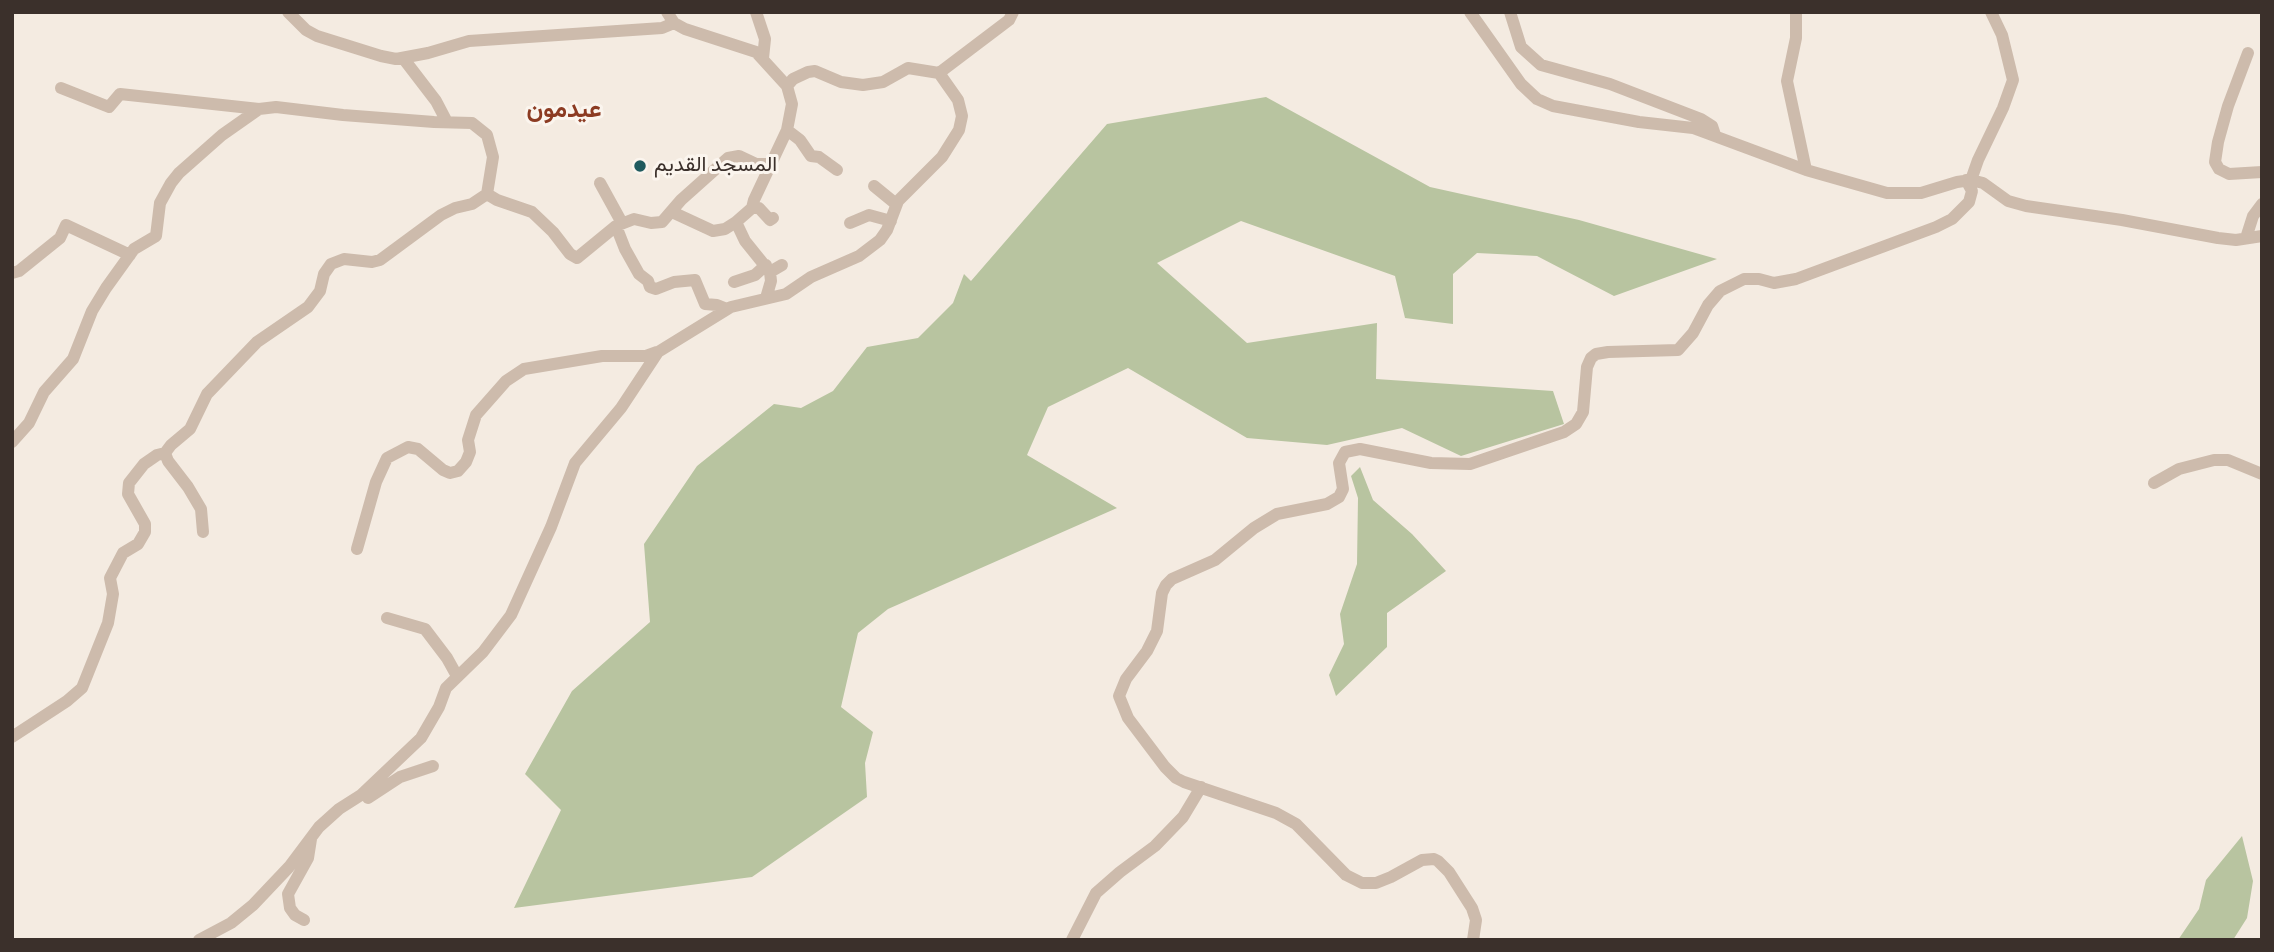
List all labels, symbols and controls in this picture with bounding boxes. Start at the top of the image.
district label: عيدمون [526,97,602,125]
place label: المسجد القديم [654,153,777,179]
marker: المسجد القديم [632,158,648,174]

